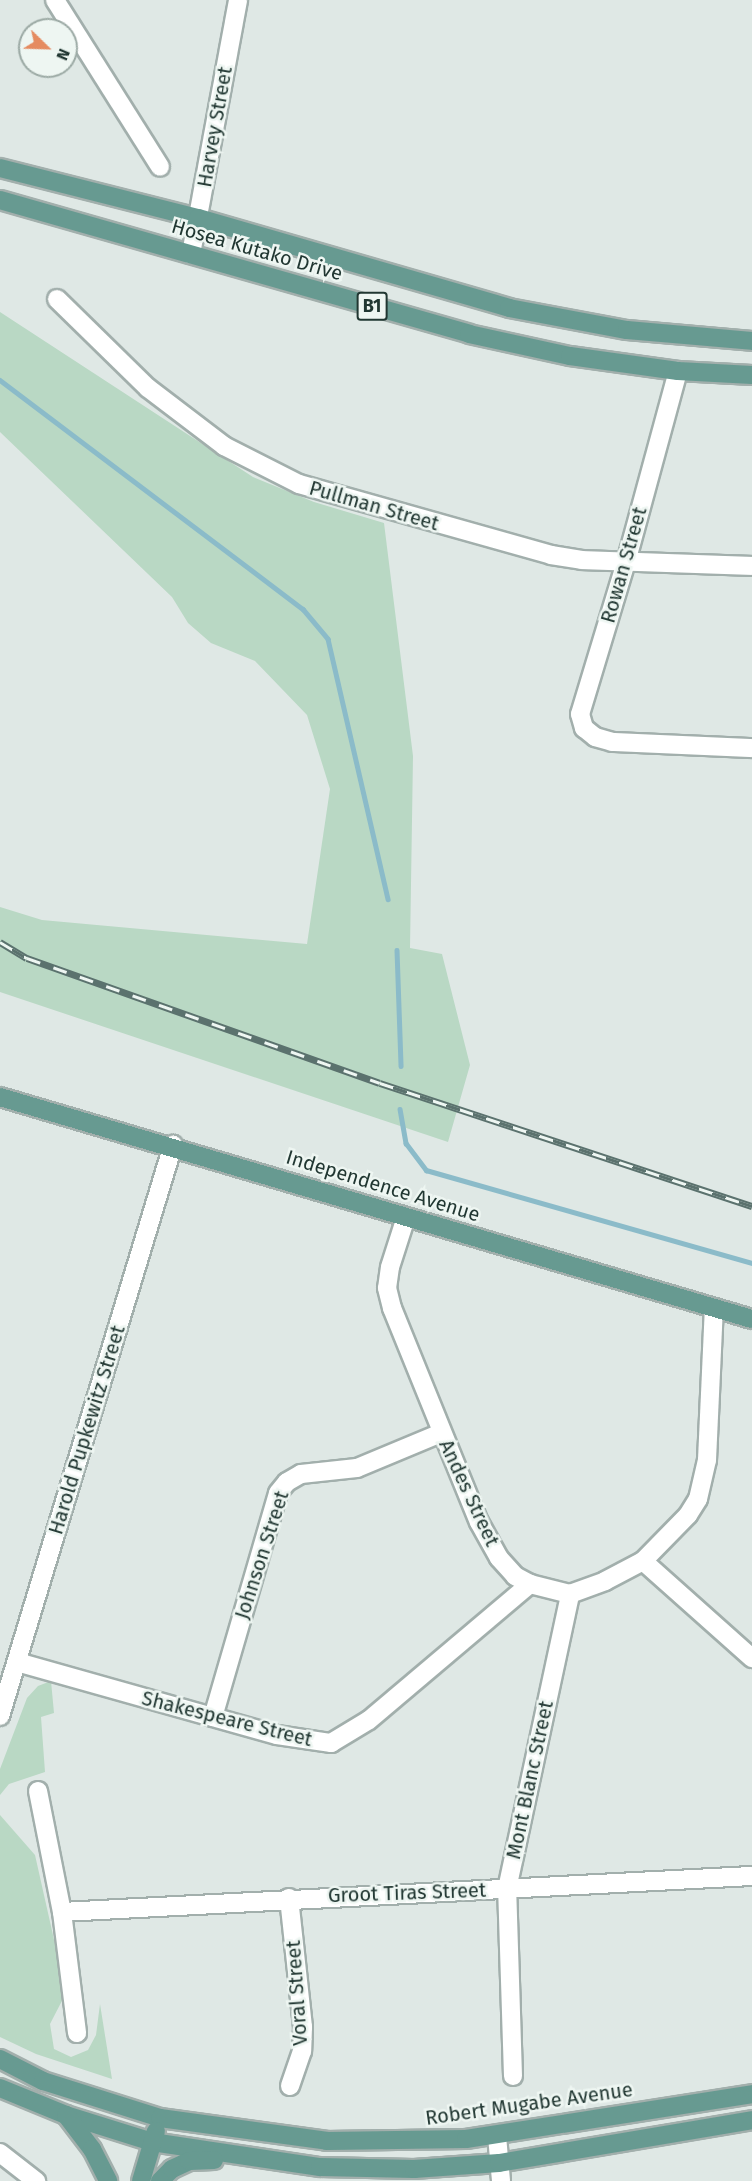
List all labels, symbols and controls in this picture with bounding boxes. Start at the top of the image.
north arrow [18,18,78,78]
text: N [52,46,74,63]
street label: Harvey Street [193,65,237,189]
street label: Hosea Kutako Drive [169,214,345,286]
road number: B1 [356,291,388,321]
street label: Pullman Street [306,476,442,536]
street label: Rowan Street [596,504,652,626]
street label: Independence Avenue [283,1145,483,1227]
street label: Harold Pupkewitz Street [44,1323,130,1537]
street label: Andes Street [434,1436,504,1550]
street label: Johnson Street [230,1488,294,1622]
street label: Shakespeare Street [139,1686,315,1752]
street label: Mont Blanc Street [502,1699,558,1861]
street label: Groot Tiras Street [328,1878,486,1908]
street label: Voral Street [281,1940,313,2046]
street label: Robert Mugabe Avenue [424,2078,634,2130]

